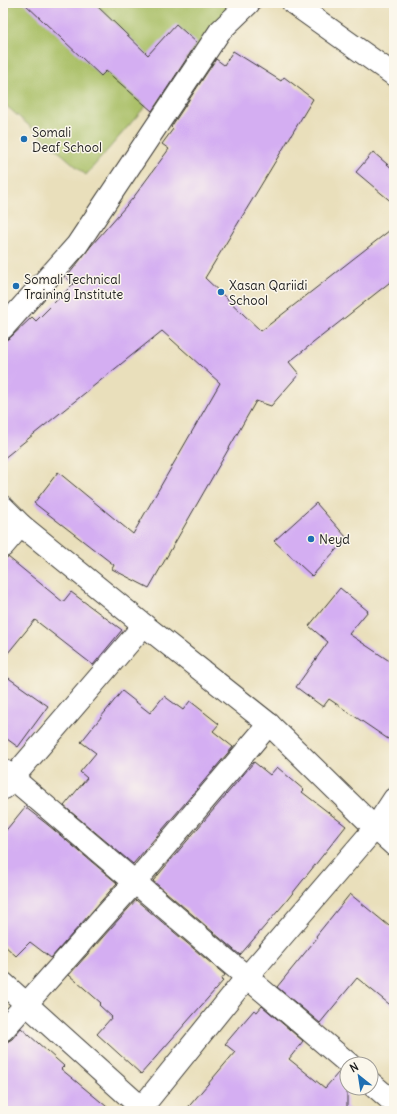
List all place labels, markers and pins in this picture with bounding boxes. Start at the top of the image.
place label: Somali Deaf School [32,124,102,156]
marker: Somali Deaf School [19,134,29,144]
place label: Somali Technical Training Institute [24,271,123,303]
place label: Xasan Qariidi School [229,277,307,309]
marker: Somali Technical Training Institute [11,281,21,291]
marker: Xasan Qariidi School [216,287,226,297]
place label: Neyd [319,531,350,548]
marker: Neyd [306,534,316,544]

